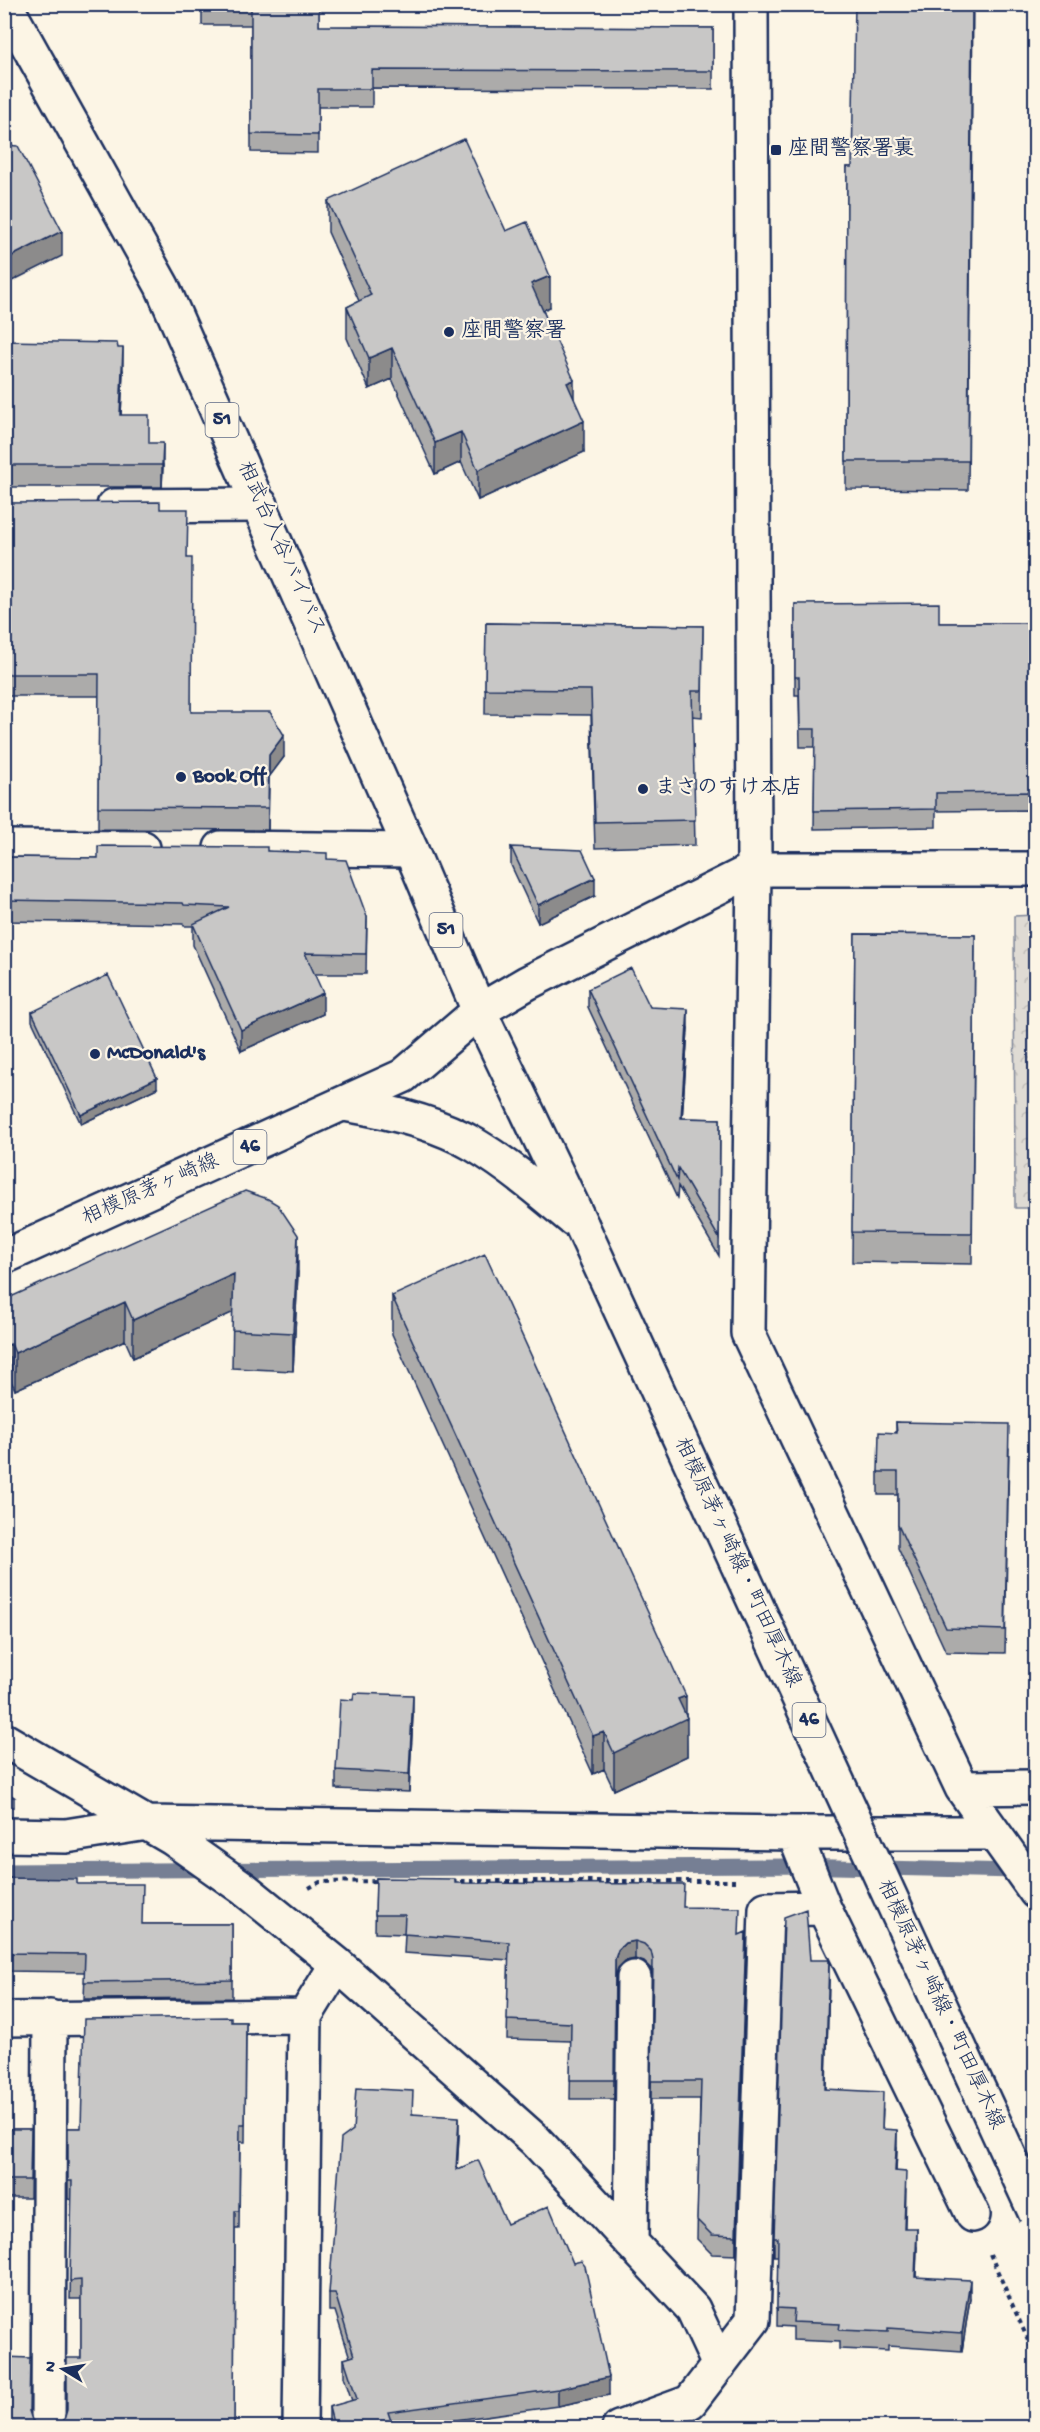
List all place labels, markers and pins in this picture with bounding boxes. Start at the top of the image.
place label: 座間警察署裏 [788,136,914,163]
marker: 座間警察署裏 [769,143,783,157]
place label: 座間警察署 [461,318,566,345]
marker: 座間警察署 [442,325,456,339]
place label: Book Off [192,765,268,790]
marker: Book Off [174,770,188,784]
place label: まさのすけ本店 [655,775,802,802]
marker: まさのすけ本店 [636,782,650,796]
place label: McDonald's [107,1042,206,1067]
marker: McDonald's [88,1047,102,1061]

